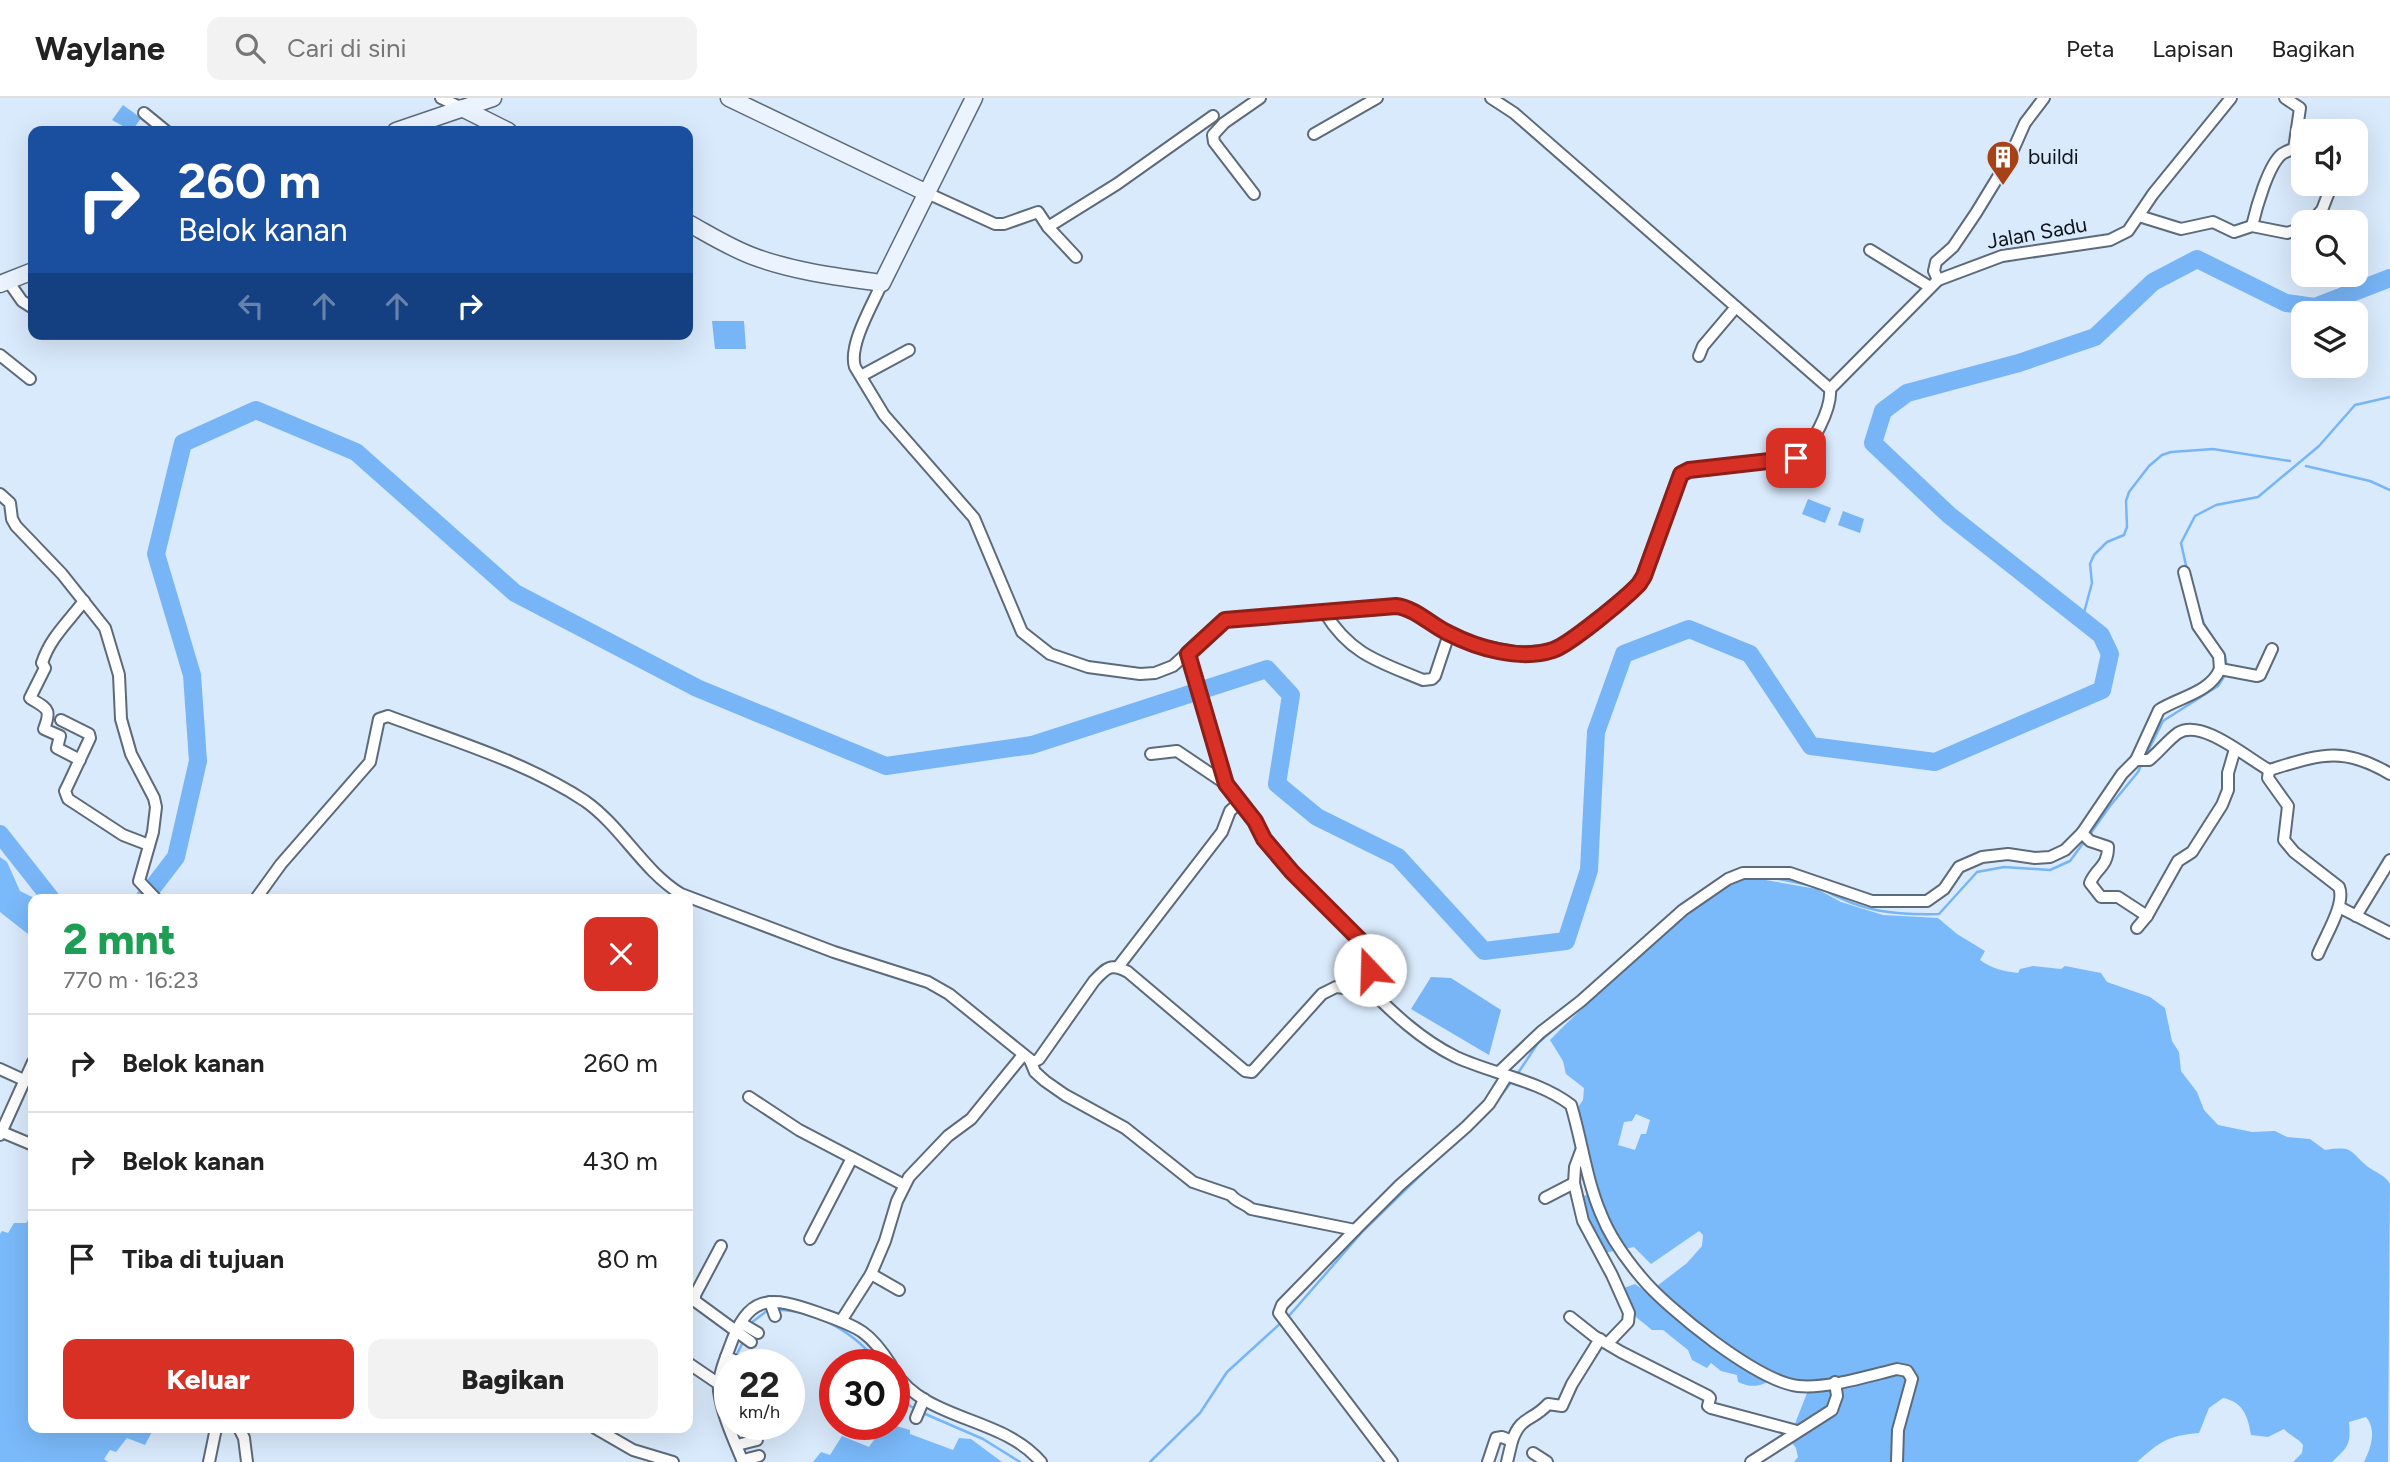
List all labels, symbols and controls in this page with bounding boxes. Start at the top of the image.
search box [207,17,697,80]
text: Waylane [35,29,165,68]
icon: search [231,29,269,67]
text: Cari di sini [287,32,407,64]
text: Peta [2066,34,2114,63]
text: Lapisan [2152,34,2233,63]
text: Bagikan [2271,34,2355,63]
map controls [2291,119,2368,378]
button: sound [2291,119,2368,196]
building icon: buildi [1984,138,2022,187]
place label: buildi [2028,144,2079,169]
text: 260 m [178,151,321,210]
icon: right [63,154,154,245]
button: search [2291,210,2368,287]
text: Belok kanan [178,211,348,249]
street label: Jalan Sadu [1985,211,2089,254]
icon: left [232,287,270,325]
icon: ahead [305,287,343,325]
icon: ahead [378,287,416,325]
icon: right [451,287,489,325]
button: layers [2291,301,2368,378]
pin [1766,428,1826,488]
icon: arrive [1777,439,1815,477]
text: 2 mnt [63,914,176,965]
button: close [584,917,658,991]
position arrow [1333,933,1407,1007]
text: 770 m · 16:23 [63,966,199,994]
icon: right [63,1044,101,1082]
text: Belok kanan [122,1047,265,1079]
text: 260 m [584,1047,658,1079]
icon: right [63,1142,101,1180]
text: Belok kanan [122,1145,265,1177]
text: 430 m [582,1145,658,1177]
icon: arrive [63,1240,101,1278]
text: Tiba di tujuan [122,1243,284,1275]
text: 80 m [597,1243,658,1275]
button: Keluar [63,1339,354,1419]
button: Bagikan [368,1339,658,1419]
speed limit sign: 30 [819,1349,910,1440]
text: 22 [739,1364,780,1406]
text: km/h [739,1401,780,1423]

